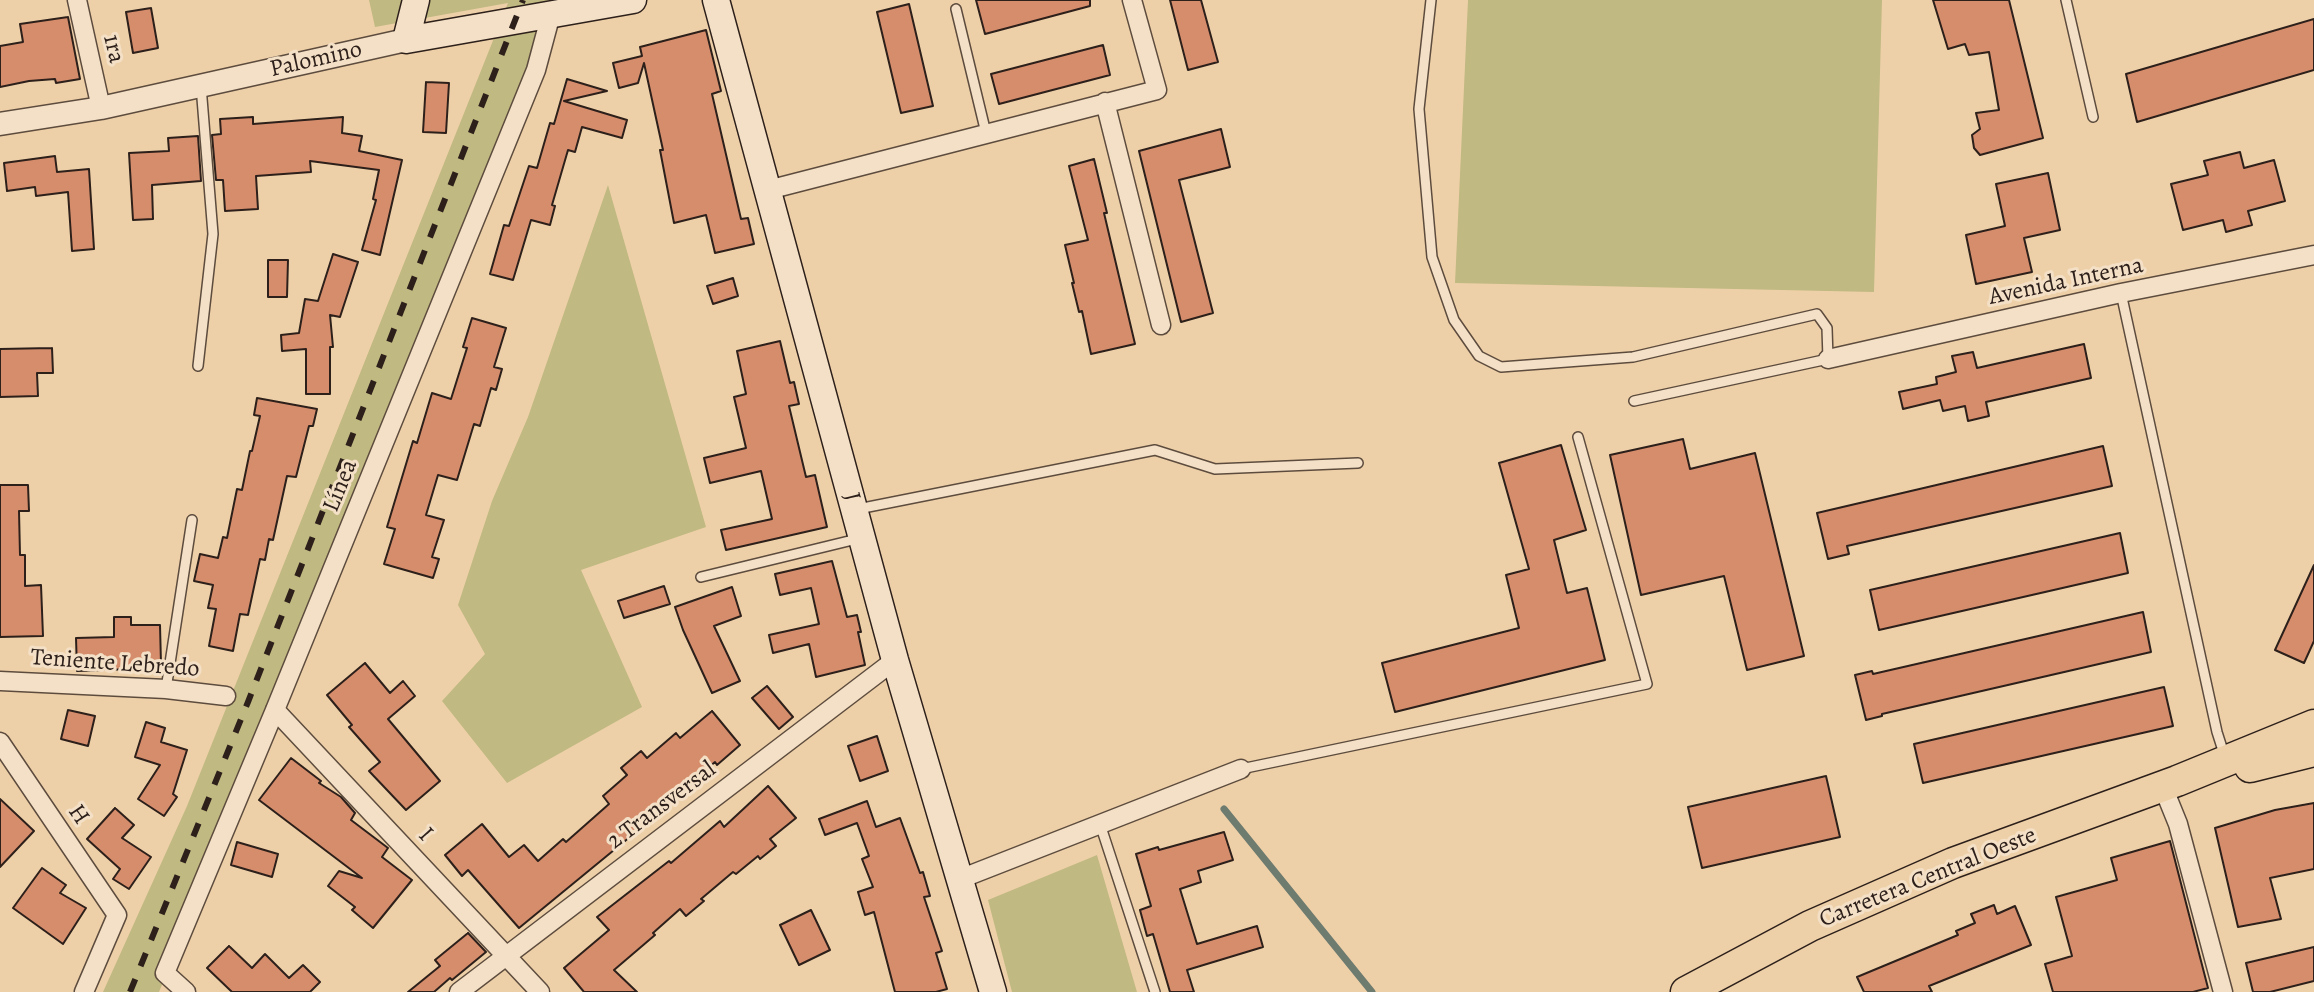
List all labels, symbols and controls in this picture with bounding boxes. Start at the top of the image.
street label: 1ra [96,32,130,66]
street label: Palomino [267,35,365,85]
street label: Avenida Interna [1986,252,2146,312]
street label: Línea [318,456,364,516]
street label: J [836,489,866,505]
street label: Teniente Lebredo [30,644,200,684]
street label: 2 Transversal [602,756,722,856]
street label: H [61,799,95,831]
street label: Carretera Central Oeste [1815,821,2041,935]
street label: I [412,822,438,848]

